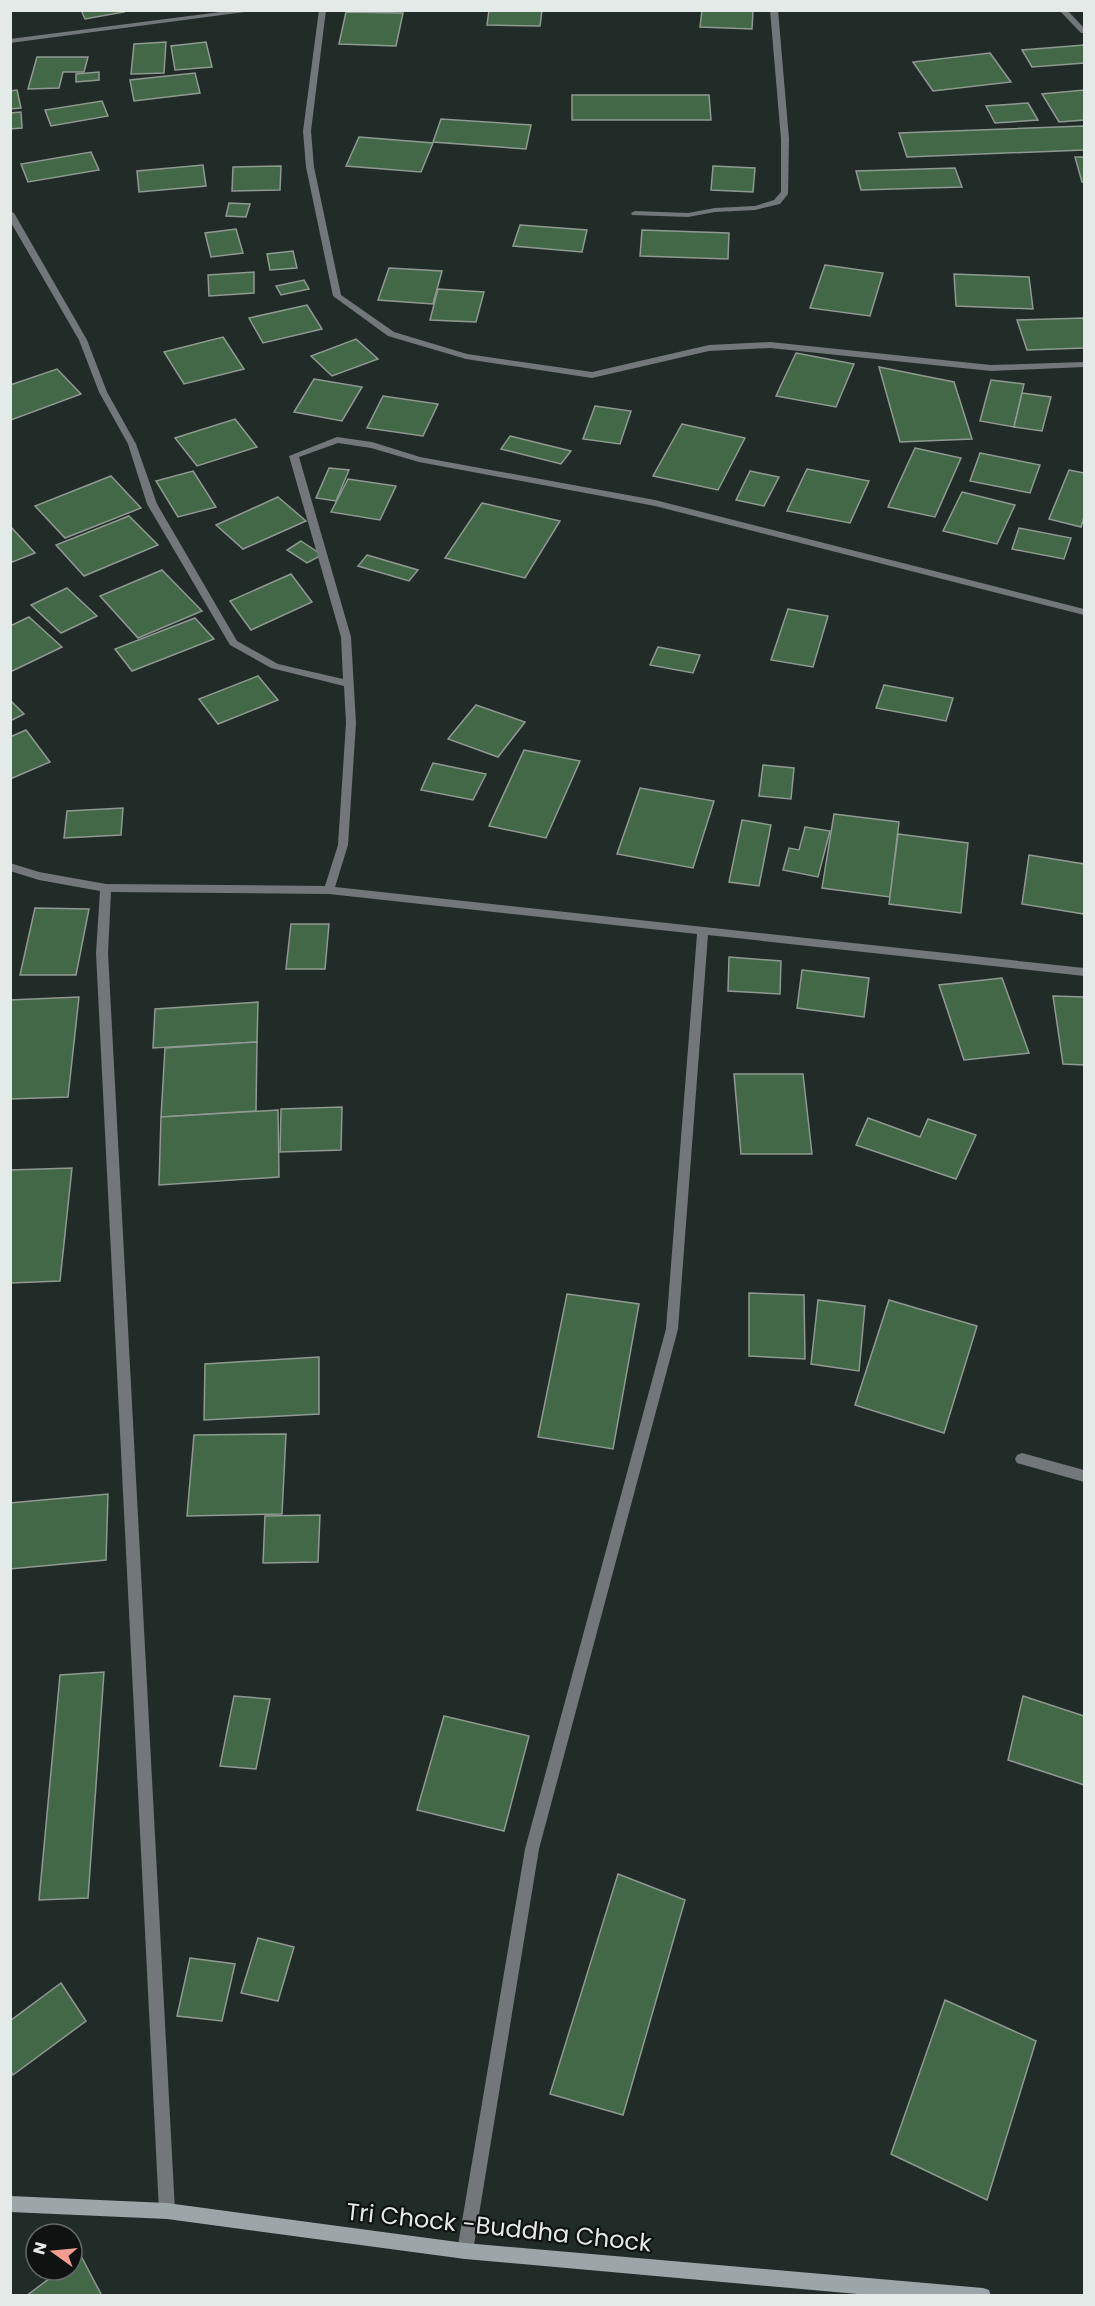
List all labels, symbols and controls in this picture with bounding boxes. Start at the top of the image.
street label: Tri Chock -Buddha Chock [345,2195,654,2260]
north arrow [24,2222,84,2282]
text: N [27,2239,53,2257]

